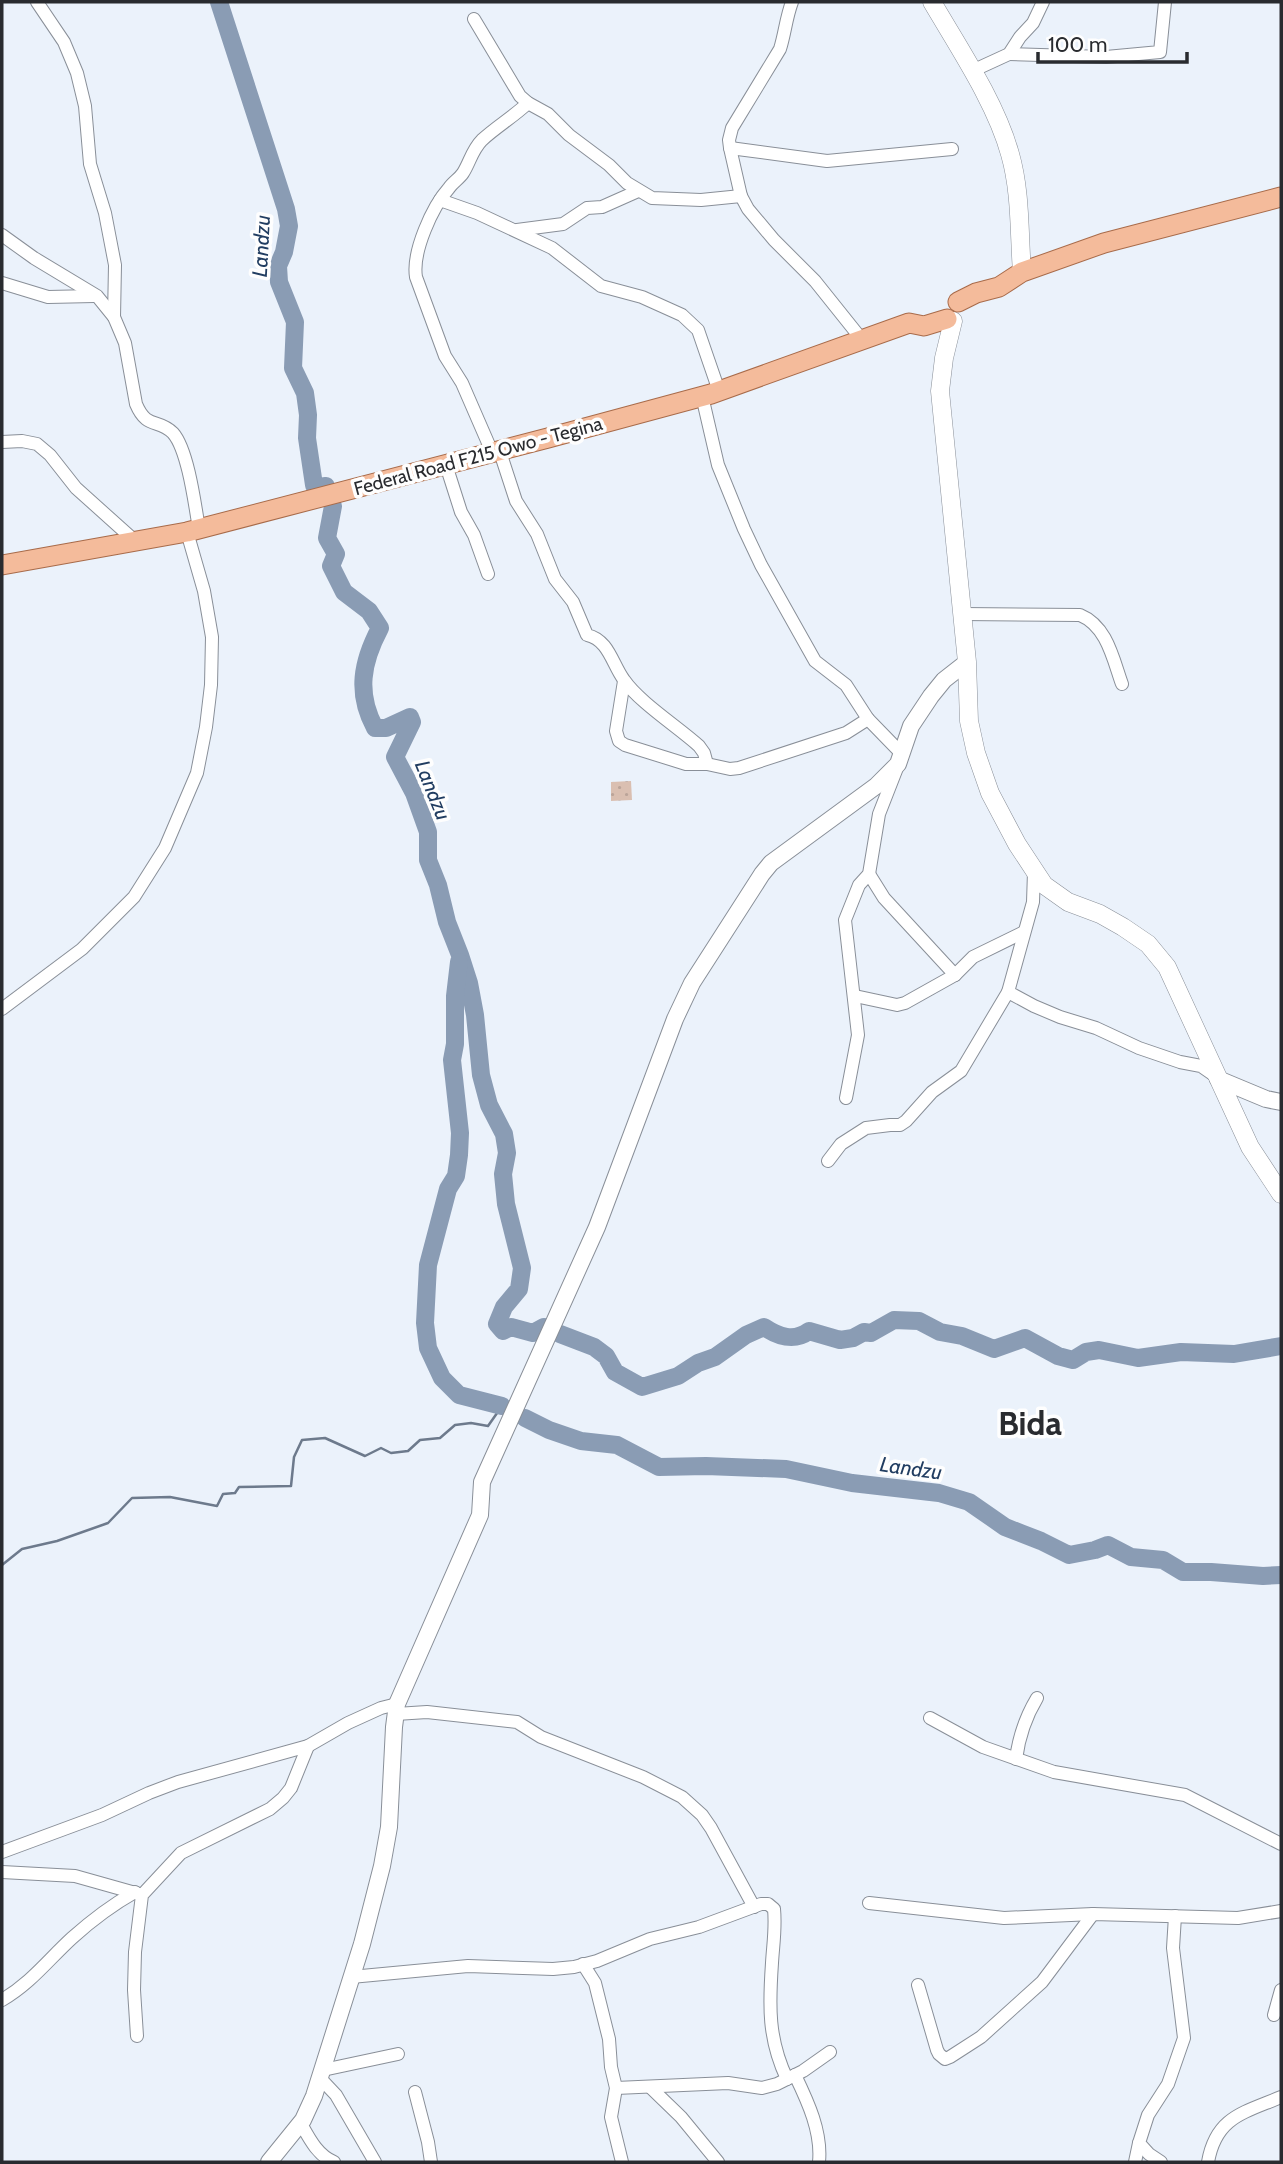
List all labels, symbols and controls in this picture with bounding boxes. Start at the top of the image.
scale bar [1038,21,1187,65]
text: 100 m [1048,32,1107,57]
water label: Landzu [247,214,275,278]
street label: Federal Road F215 Owo - Tegina [351,412,605,500]
water label: Landzu [410,756,456,824]
district label: Bida [998,1403,1062,1443]
water label: Landzu [878,1451,944,1485]

